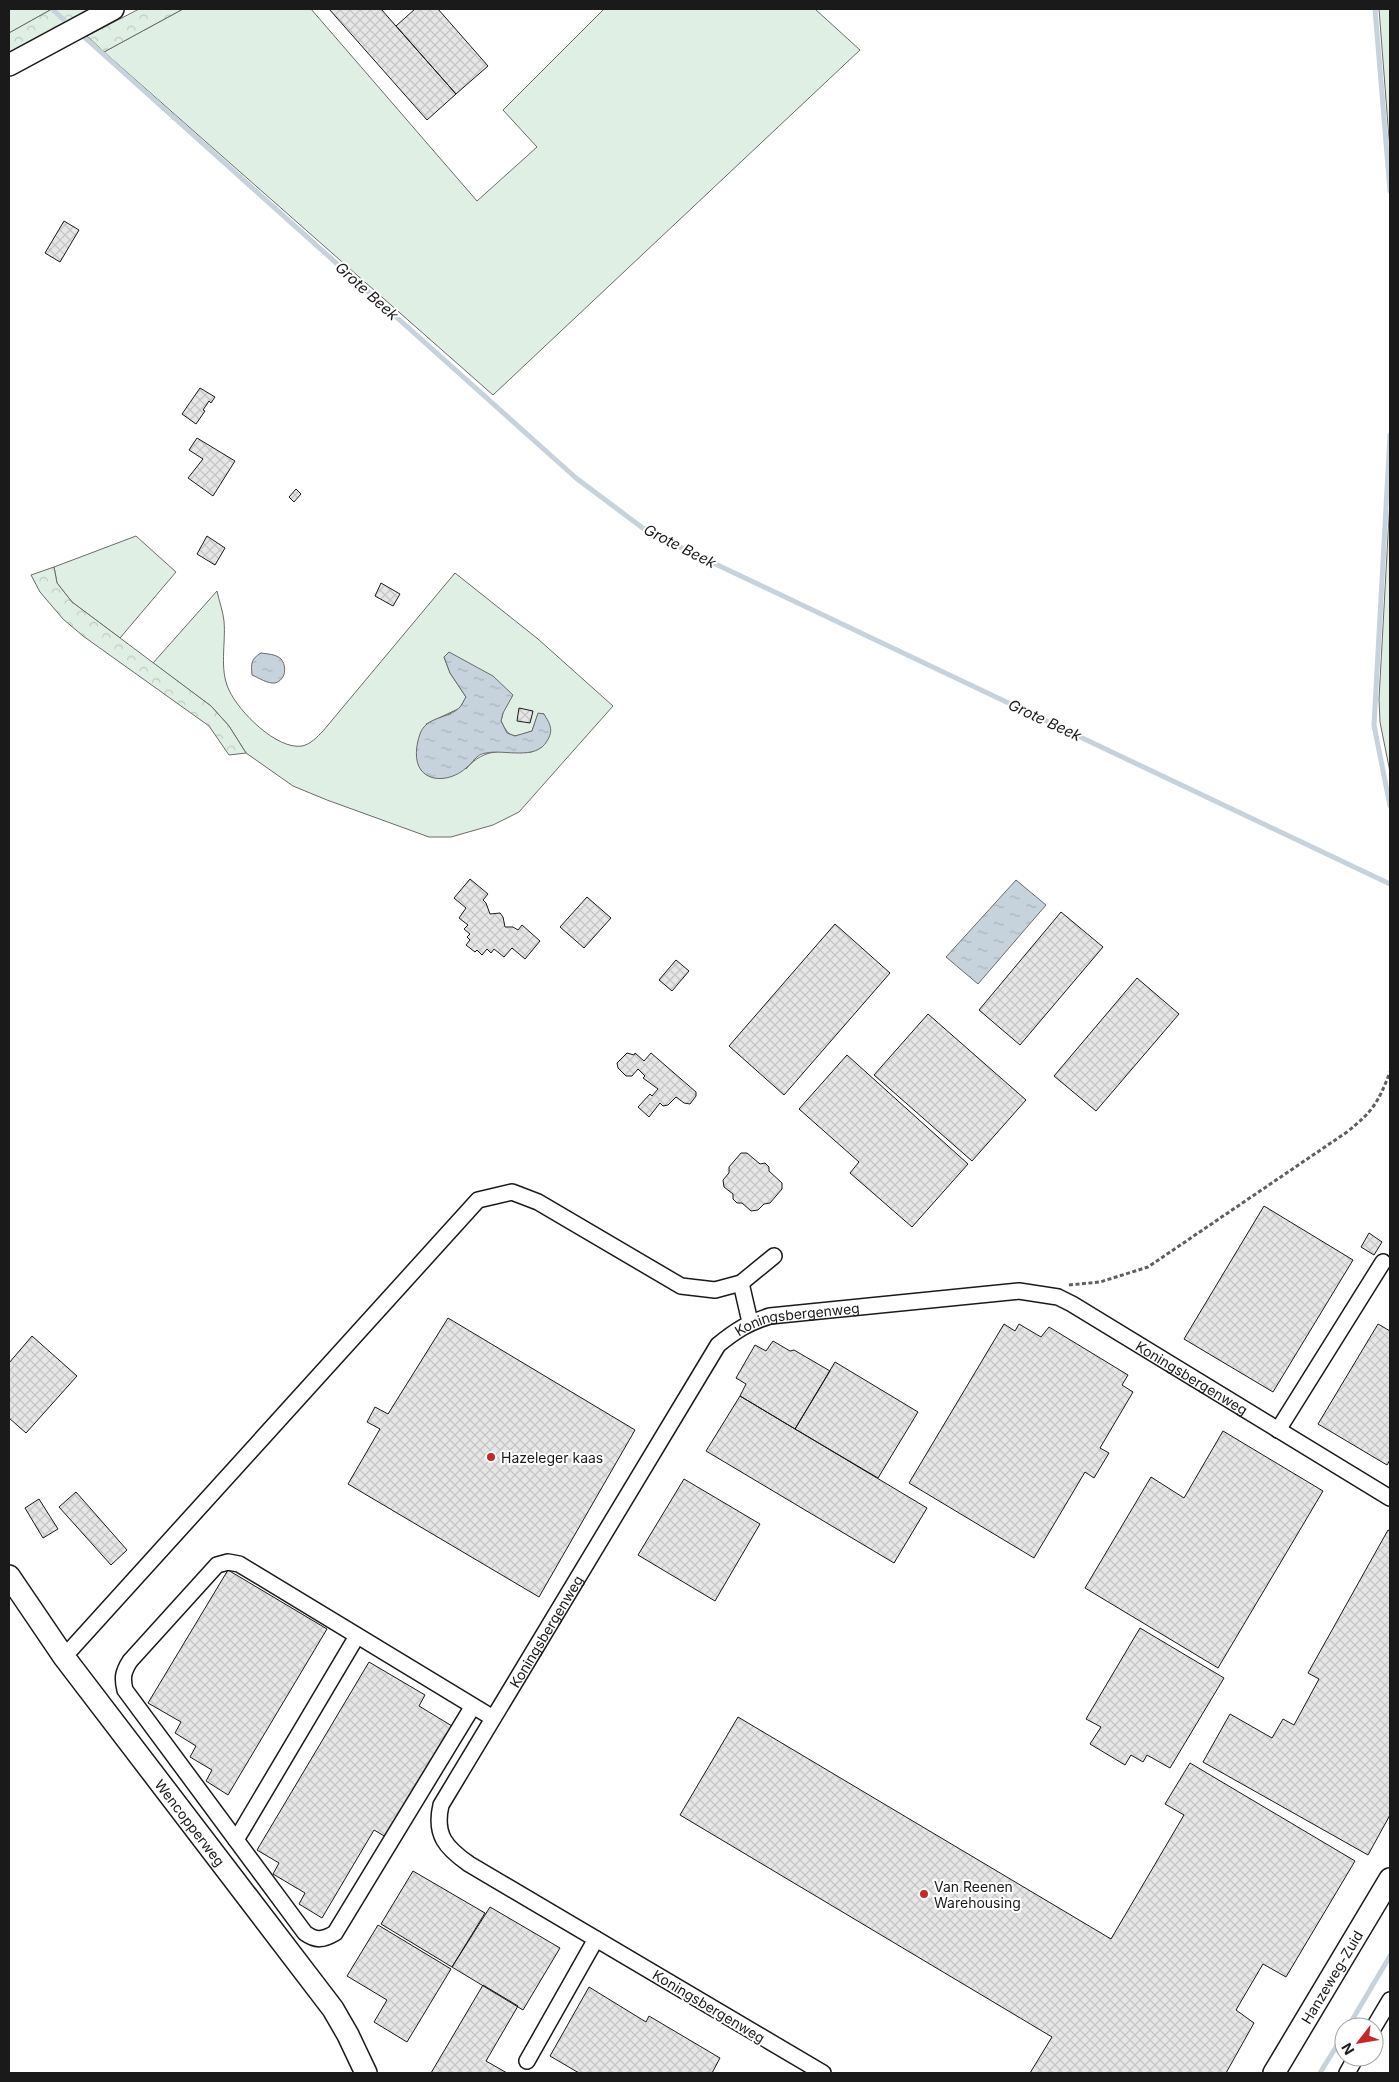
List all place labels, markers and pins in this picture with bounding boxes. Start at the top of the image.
place label: Hazeleger kaas [501,1449,603,1466]
marker: Hazeleger kaas [485,1451,497,1463]
place label: Van Reenen Warehousing [934,1878,1021,1911]
marker: Van Reenen Warehousing [918,1888,930,1900]

